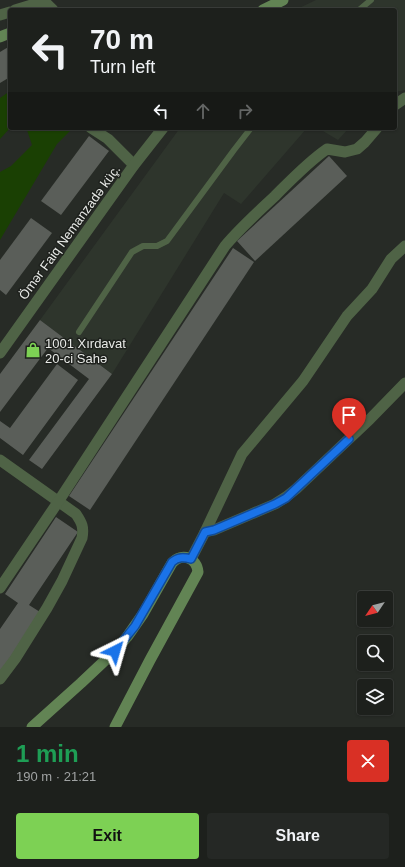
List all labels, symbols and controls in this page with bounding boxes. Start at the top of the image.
icon: left [24,24,76,76]
text: 70 m [90,24,154,55]
text: Turn left [90,57,155,77]
icon: left [150,100,172,122]
icon: ahead [192,100,214,122]
icon: right [234,100,256,122]
street label: Ömər Faiq Nemanzadə küç. [16,162,123,302]
place label: 1001 Xırdavat 20-ci Sahə [45,336,126,366]
shop icon: 1001 Xırdavat 20-ci Sahə [24,341,42,359]
pin [332,398,366,439]
icon: arrive [338,404,360,426]
north arrow [357,591,393,627]
map controls [357,591,393,715]
position arrow [94,630,136,672]
button: search [357,635,393,671]
button: layers [357,679,393,715]
text: 1 min [16,740,79,767]
button: close [347,740,389,782]
text: 190 m · 21:21 [16,769,96,784]
button: Exit [16,813,199,859]
button: Share [207,813,389,859]

